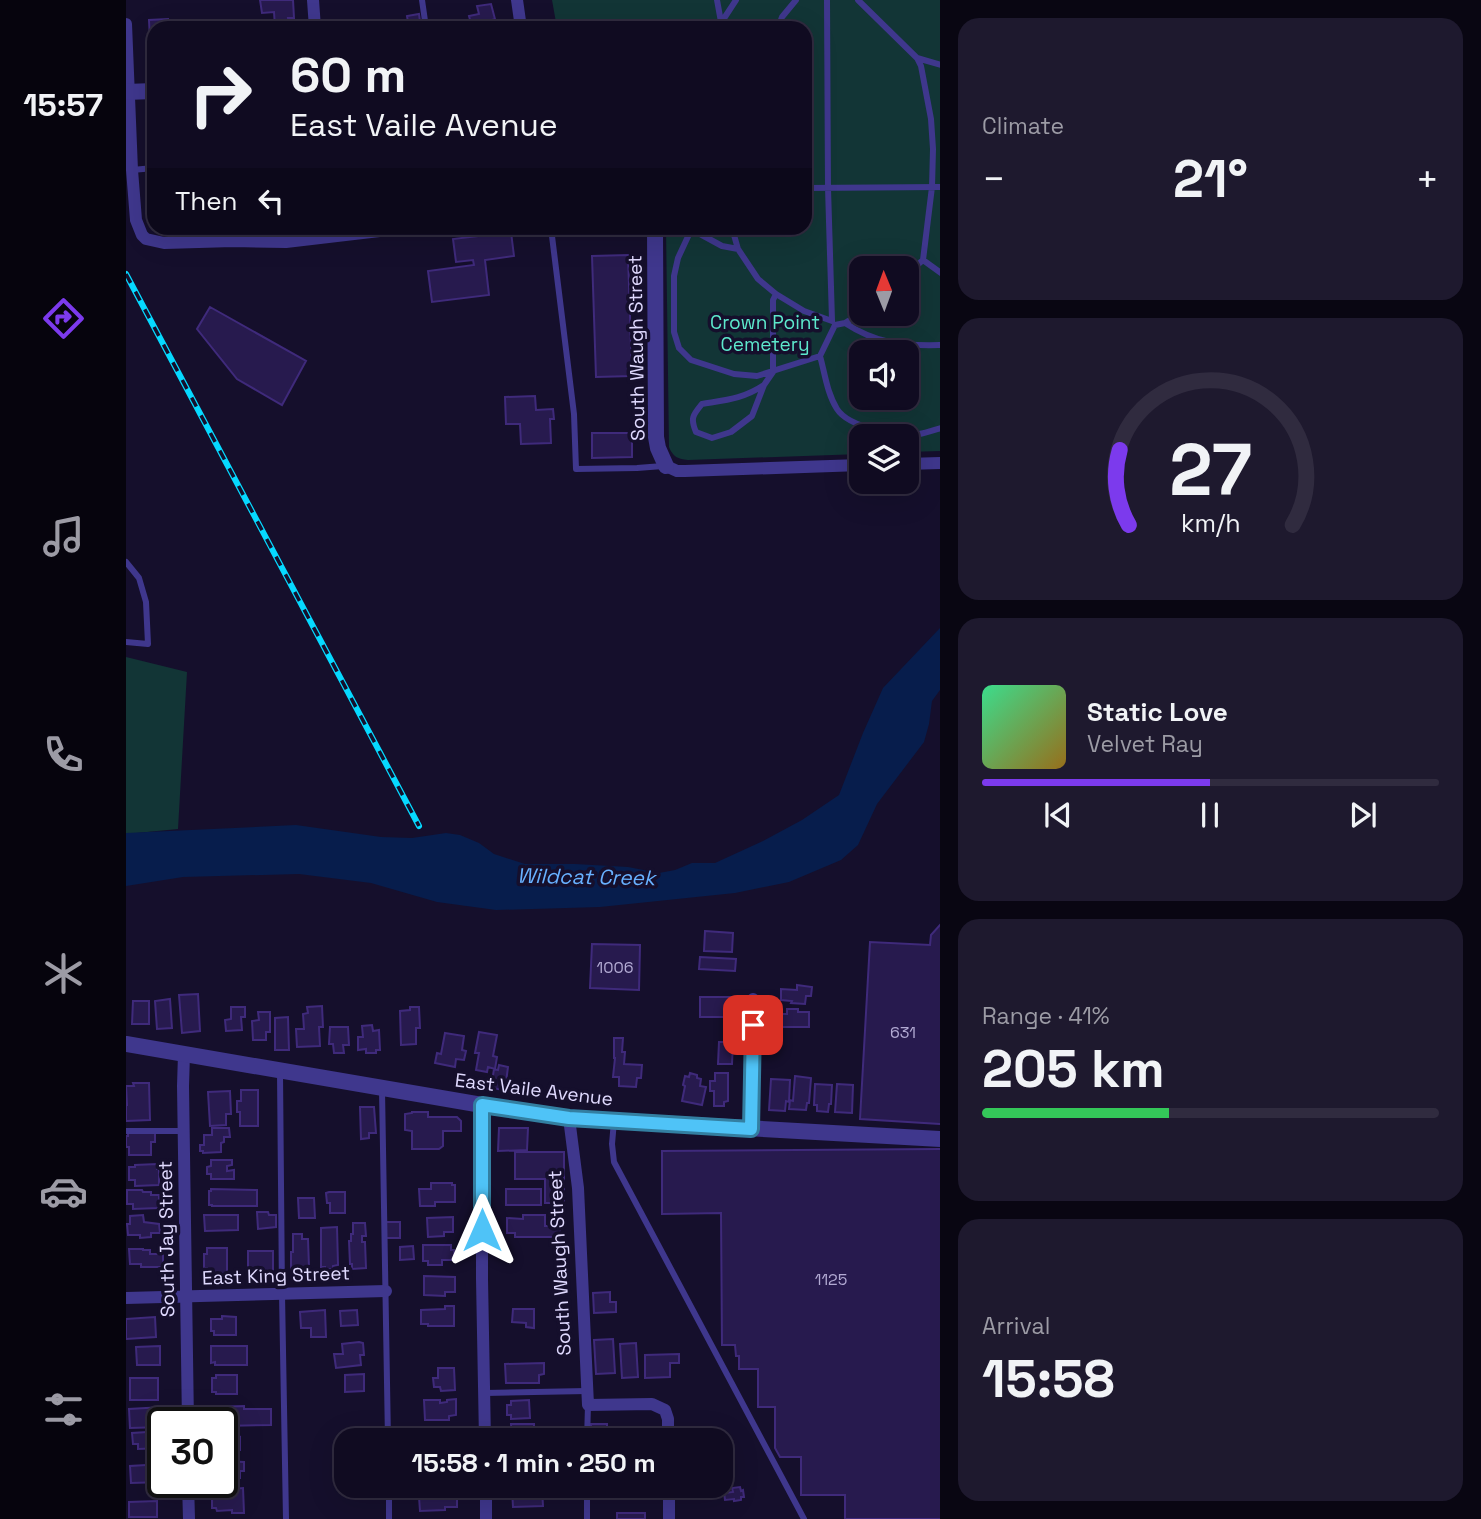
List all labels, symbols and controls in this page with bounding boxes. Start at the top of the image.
text: 60 m [290,44,406,106]
icon: right [175,49,266,140]
text: 15:57 [23,85,103,125]
text: East Vaile Avenue [290,105,558,145]
text: Climate [982,111,1064,141]
text: 21° [1173,146,1248,212]
text: − [982,155,1006,203]
text: + [1415,155,1439,203]
icon: left [252,182,290,220]
text: Then [175,184,238,218]
street label: South Waugh Street [622,255,651,441]
north arrow [849,256,919,326]
map controls [849,256,919,494]
icon: directions [39,294,88,343]
park label: Crown Point Cemetery [710,310,820,357]
button: sound [849,340,919,410]
button: layers [849,424,919,494]
text: 27 [1169,424,1252,517]
text: km/h [1181,507,1240,539]
icon: music [39,512,88,561]
text: Static Love [1087,695,1228,729]
text: Velvet Ray [1087,729,1203,759]
icon: phone [39,730,88,779]
icon: previous [1039,796,1077,834]
icon: pause [1191,796,1229,834]
icon: next [1344,796,1382,834]
water label: Wildcat Creek [517,862,658,891]
icon: climate [39,949,88,998]
house number: 1006 [597,957,634,978]
pin [723,995,783,1055]
text: Range · 41% [982,1001,1110,1031]
icon: arrive [734,1006,772,1044]
house number: 631 [890,1022,916,1043]
text: 205 km [982,1036,1165,1102]
street label: East Vaile Avenue [454,1067,614,1112]
street label: South Jay Street [153,1161,180,1317]
icon: car [39,1167,88,1216]
street label: South Waugh Street [542,1170,577,1356]
position arrow [445,1193,519,1267]
street label: East King Street [202,1260,350,1291]
house number: 1125 [815,1269,847,1290]
text: Arrival [982,1311,1050,1341]
text: 15:58 [982,1346,1115,1412]
icon: filters [39,1385,88,1434]
speed limit sign: 30 [147,1407,238,1498]
text: 15:58 · 1 min · 250 m [411,1446,656,1480]

